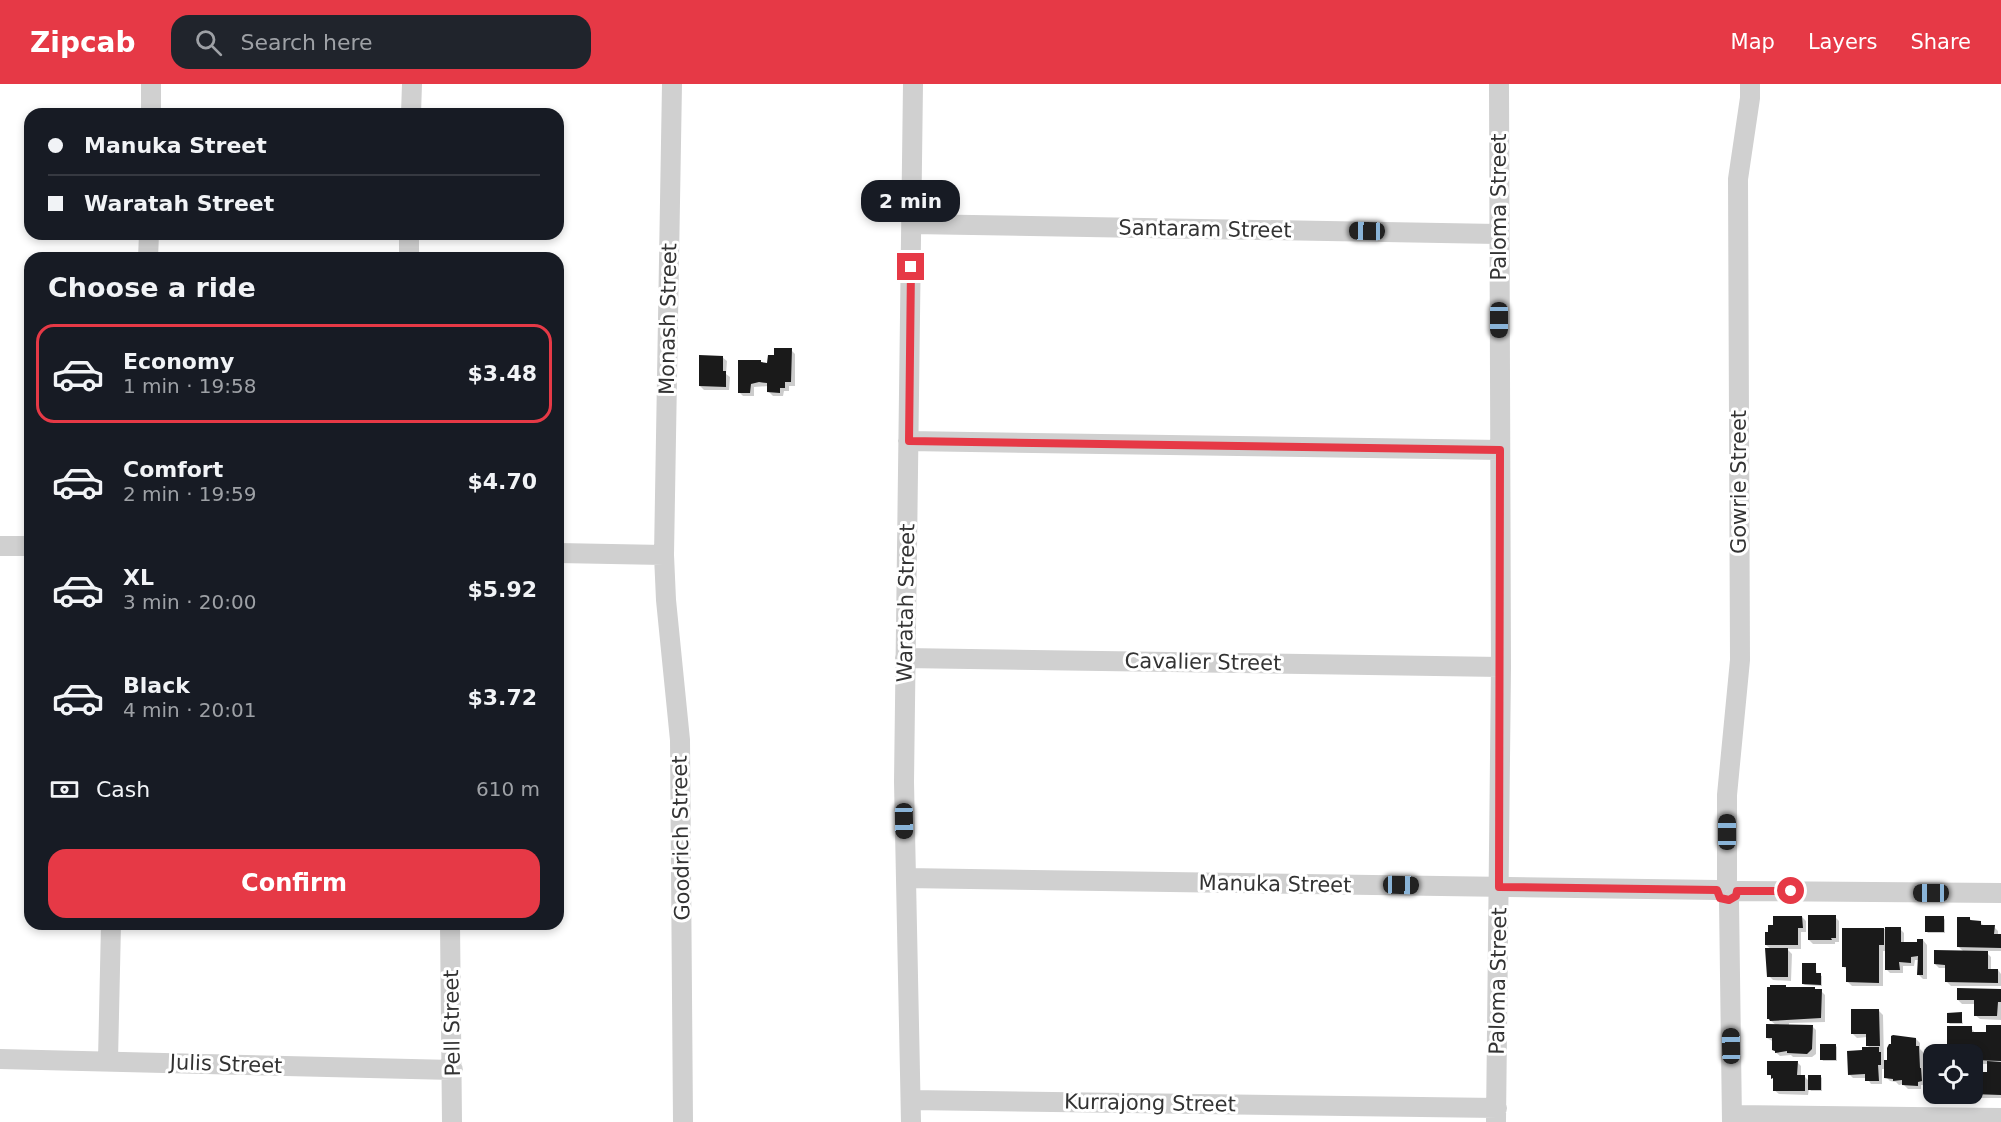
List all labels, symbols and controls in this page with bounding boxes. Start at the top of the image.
search box [171,15,591,69]
text: Zipcab [30,26,135,59]
icon: search [192,26,225,59]
text: Search here [240,30,373,55]
text: Map [1731,30,1775,54]
text: Layers [1808,30,1877,54]
text: Share [1910,30,1971,54]
text: Manuka Street [84,133,267,158]
street label: Paloma Street [1487,133,1511,281]
callout: 2 min [862,180,960,222]
text: 2 min [879,189,942,213]
text: Waratah Street [84,191,274,216]
street label: Santaram Street [1118,215,1292,243]
car [1349,222,1385,240]
street label: Monash Street [655,243,681,395]
route end [897,253,924,280]
text: Choose a ride [48,272,256,303]
car [1490,302,1508,338]
icon: car [51,347,105,401]
text: Economy [123,349,234,374]
text: $3.48 [467,361,537,386]
text: 1 min · 19:58 [123,374,257,398]
street label: Gowrie Street [1727,410,1751,554]
icon: car [51,455,105,509]
text: Comfort [123,457,223,482]
text: $4.70 [467,469,537,494]
text: 2 min · 19:59 [123,482,257,506]
street label: Waratah Street [893,523,919,683]
icon: car [51,563,105,617]
text: XL [123,565,154,590]
text: $5.92 [467,577,537,602]
text: 3 min · 20:00 [123,590,257,614]
street label: Cavalier Street [1125,649,1281,675]
icon: car [51,671,105,725]
text: Black [123,673,190,698]
text: $3.72 [467,685,537,710]
text: 4 min · 20:01 [123,698,257,722]
street label: Goodrich Street [668,755,694,921]
icon: cash [48,773,81,806]
text: Cash [96,777,150,802]
text: 610 m [476,777,540,801]
car [895,803,913,839]
car [1718,814,1736,850]
button: Confirm [48,849,540,918]
street label: Manuka Street [1198,871,1352,897]
car [1383,876,1419,894]
route start [1777,877,1804,904]
car [1913,884,1949,902]
street label: Paloma Street [1485,907,1511,1055]
street label: Pell Street [439,969,465,1077]
car [1722,1028,1740,1064]
map controls [1923,1044,1983,1104]
button: locate [1923,1044,1983,1104]
street label: Julis Street [167,1050,283,1078]
street label: Kurrajong Street [1064,1090,1236,1116]

